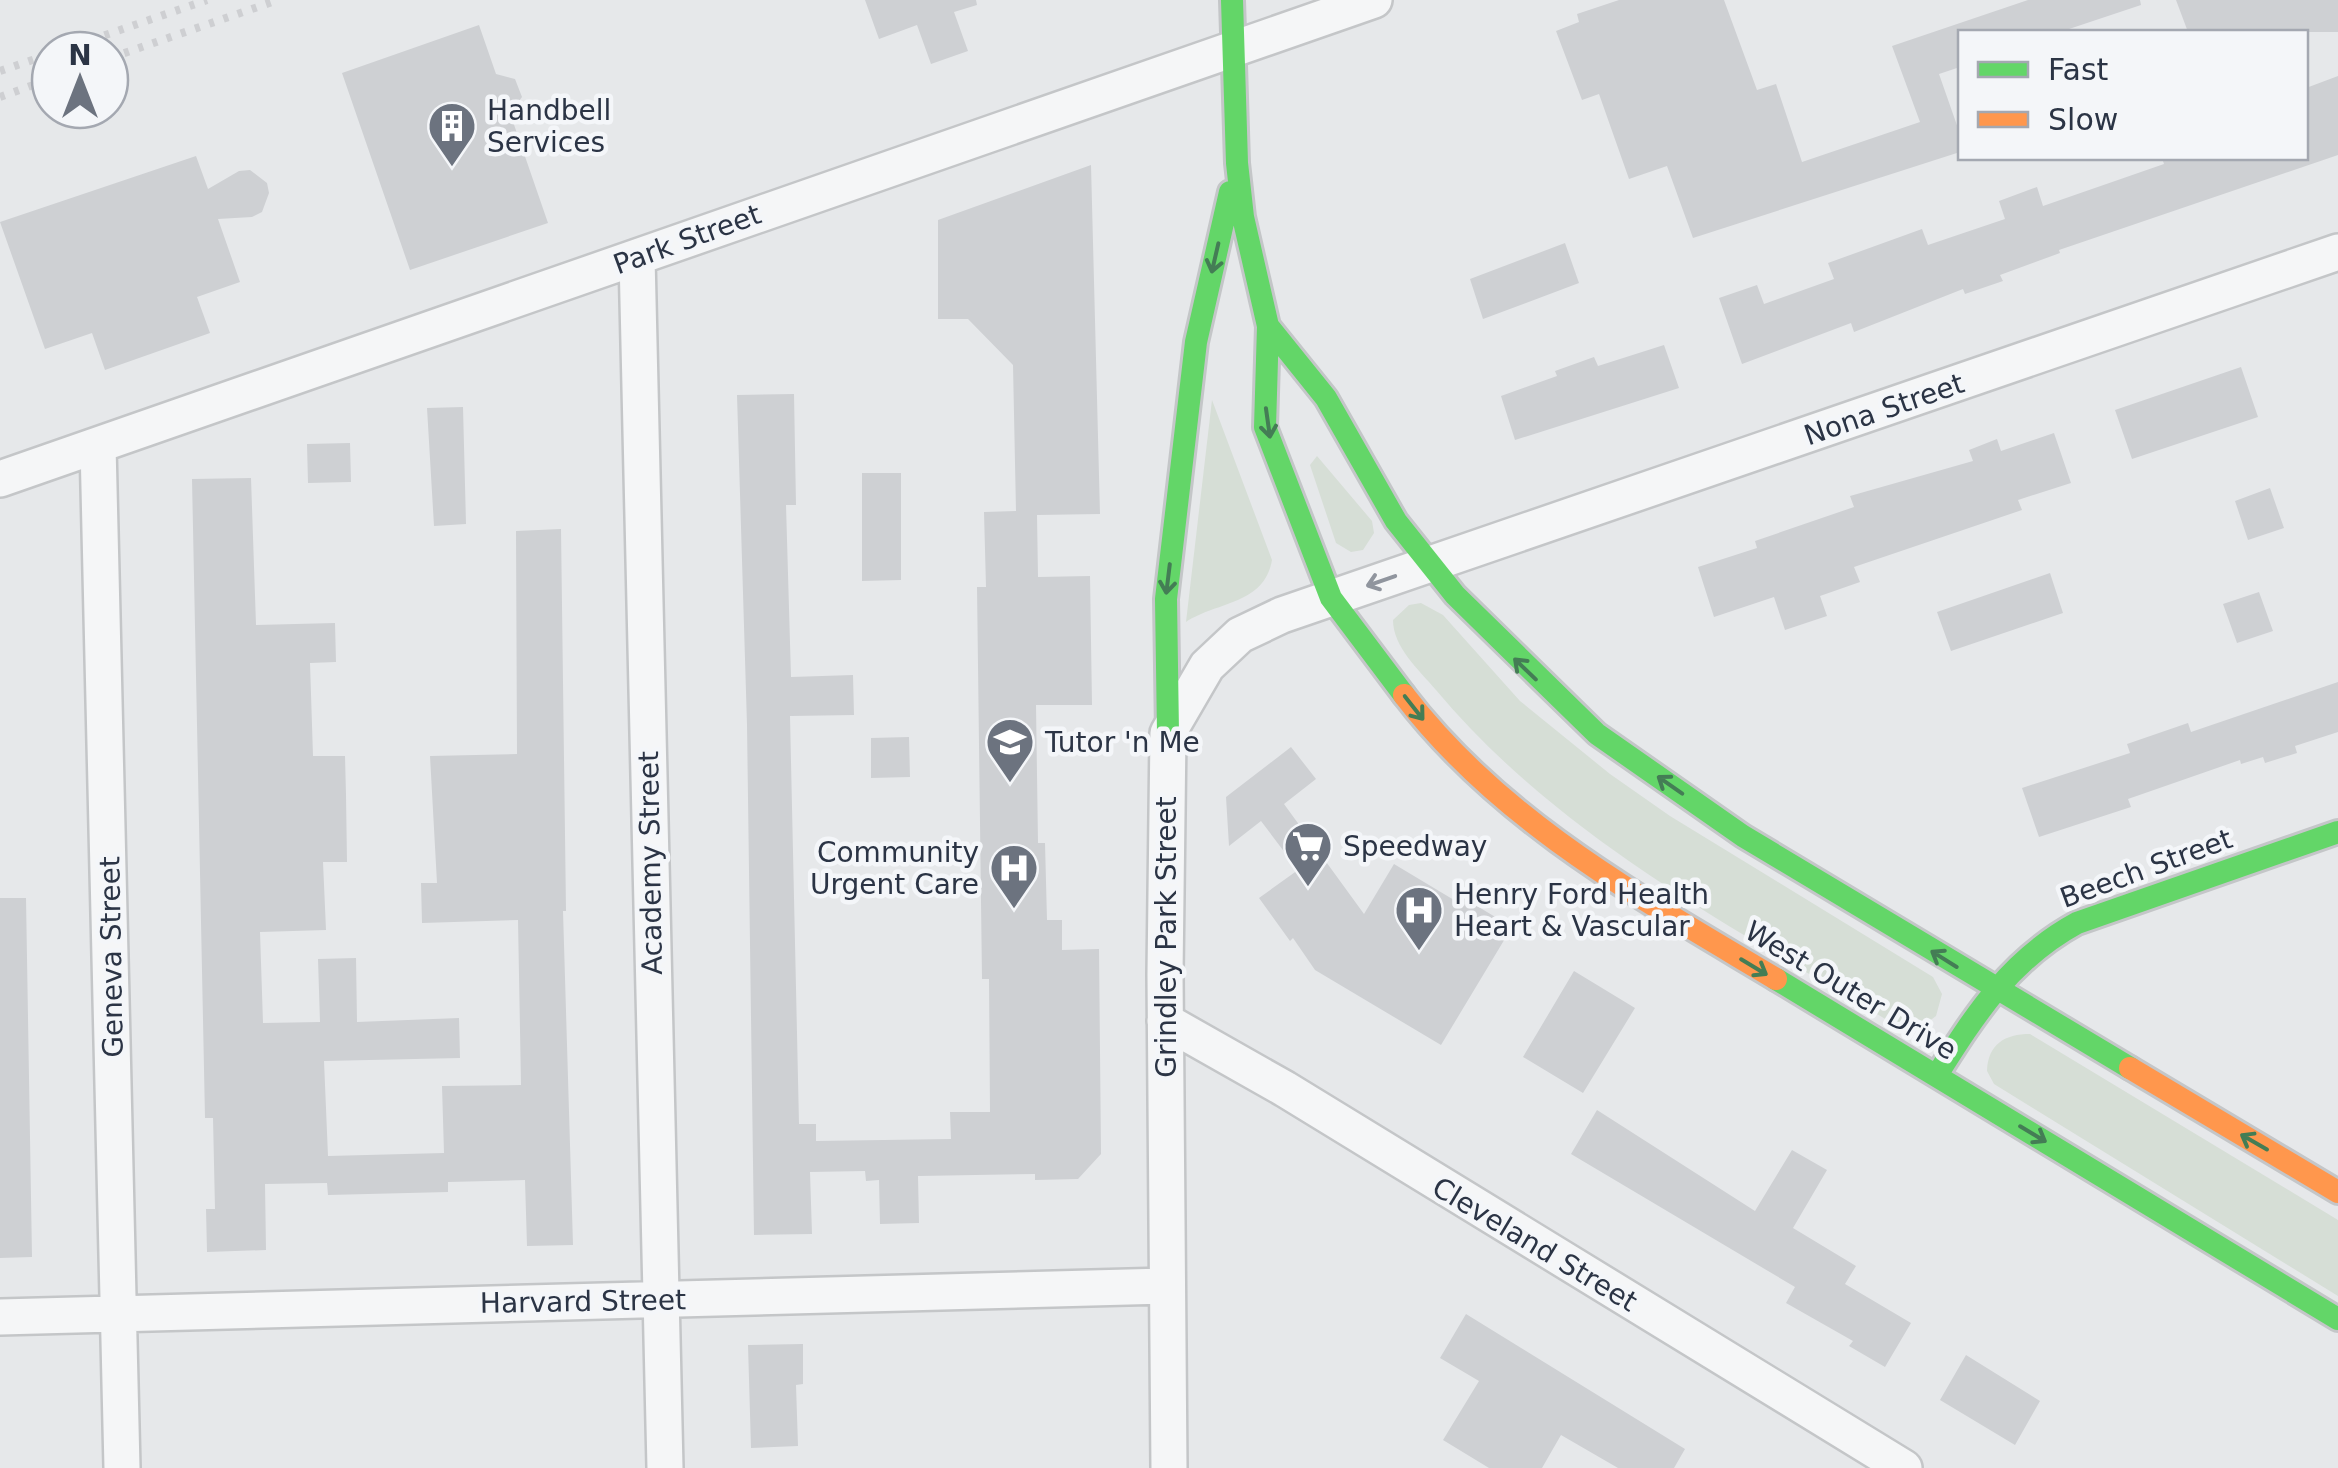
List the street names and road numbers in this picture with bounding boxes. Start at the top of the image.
street label: Park Street [609,198,765,281]
street label: Nona Street [1800,367,1968,452]
street label: Academy Street [632,751,669,975]
street label: Grindley Park Street [1150,796,1183,1078]
street label: Beech Street [2056,822,2237,915]
street label: Geneva Street [93,856,130,1058]
street label: West Outer Drive [1739,914,1962,1067]
street label: Cleveland Street [1426,1170,1643,1319]
street label: Harvard Street [480,1283,686,1320]

